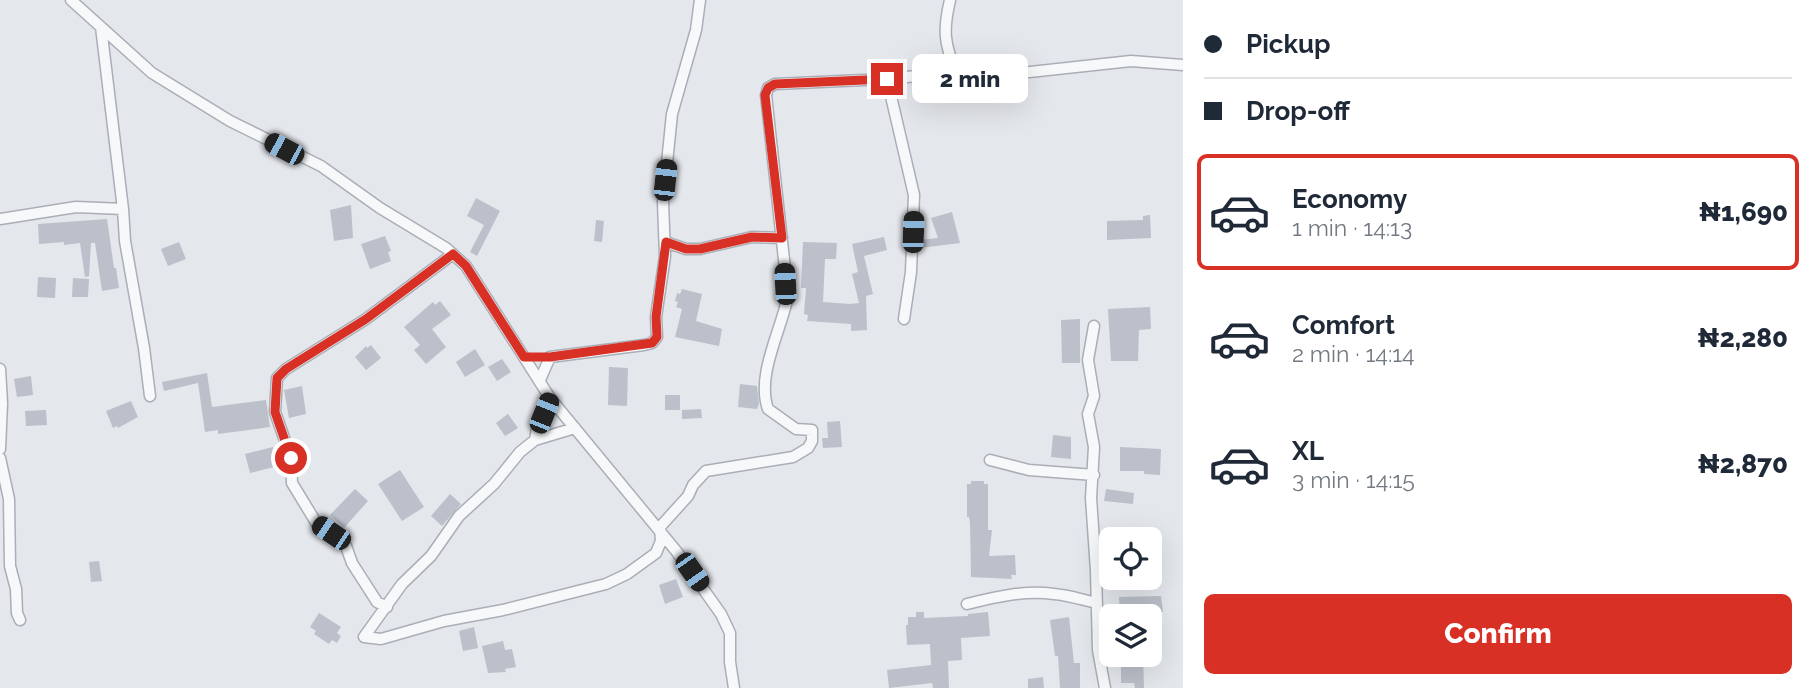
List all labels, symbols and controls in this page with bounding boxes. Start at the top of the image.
text: Pickup [1246,29,1331,59]
callout: 2 min [912,55,1027,104]
route end [871,63,903,95]
text: 2 min [940,65,1000,92]
text: Drop-off [1246,96,1350,126]
car [261,130,308,168]
car [653,158,678,202]
icon: car [1208,181,1271,244]
text: Economy [1292,184,1407,214]
text: ₦1,690 [1699,197,1788,227]
car [902,211,925,253]
text: 1 min · 14:13 [1292,214,1412,241]
car [774,262,797,306]
icon: car [1208,307,1271,370]
text: Comfort [1292,310,1395,340]
text: ₦2,280 [1697,323,1788,353]
text: 2 min · 14:14 [1292,340,1415,367]
car [527,390,562,436]
icon: car [1208,433,1271,496]
text: XL [1292,436,1324,466]
route start [275,442,307,474]
text: ₦2,870 [1697,449,1788,479]
text: 3 min · 14:15 [1292,466,1415,493]
car [308,513,355,553]
map controls [1099,527,1162,667]
button: locate [1099,527,1162,590]
car [672,549,713,595]
button: Confirm [1204,594,1792,674]
button: layers [1099,604,1162,667]

